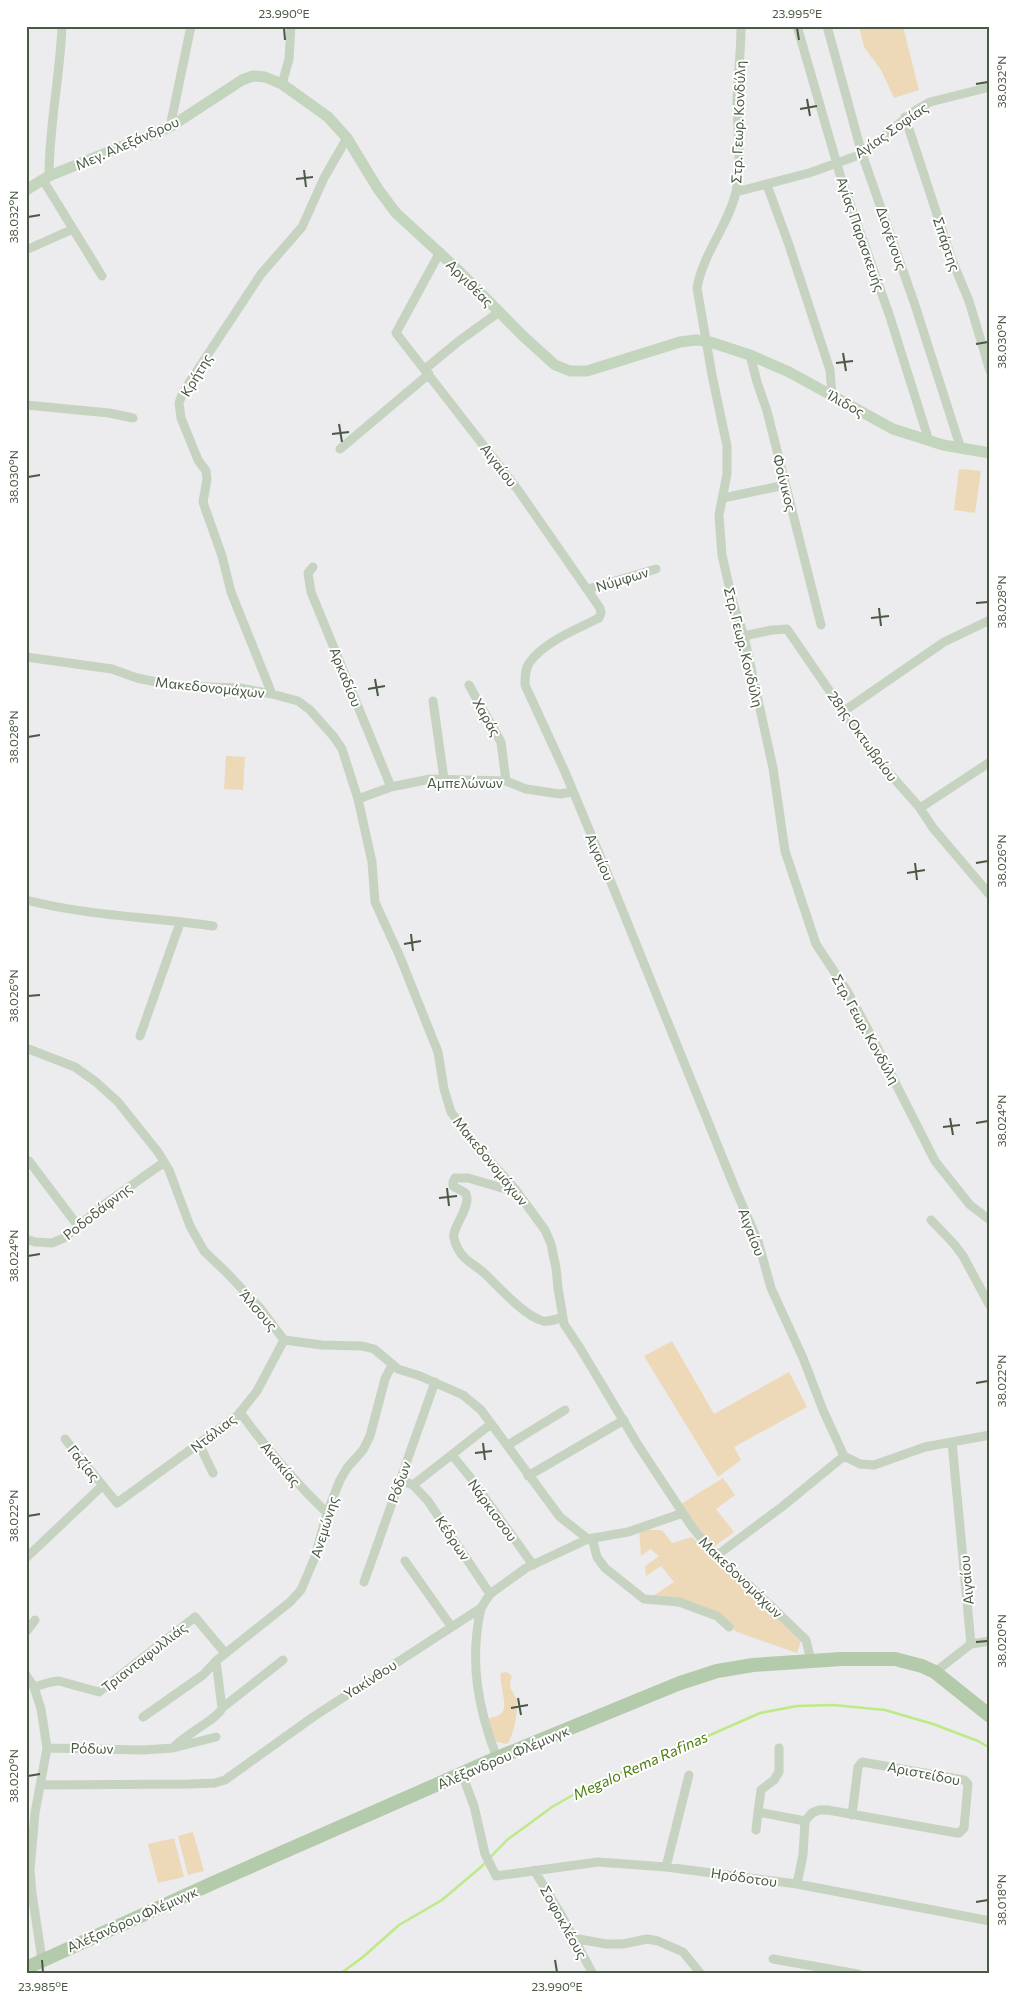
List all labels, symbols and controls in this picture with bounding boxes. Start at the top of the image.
text: 23.990°E [258,6,310,20]
text: 23.995°E [772,6,822,20]
text: 38.032°N [994,56,1008,108]
street label: Στρ. Γεωρ. Κονδύλη [727,60,749,184]
street label: Αγίας Σοφίας [851,98,931,162]
street label: Μεγ. Αλεξάνδρου [73,112,182,173]
street label: Αγίας Παρασκευής [833,174,889,294]
text: 38.032°N [6,191,20,243]
street label: Διογένους [873,204,911,272]
street label: Σπάρτης [930,215,964,273]
street label: Αργιθέας [443,256,497,310]
text: 38.030°N [994,315,1008,369]
street label: Κρήτης [177,350,216,400]
street label: Ίλιδος [823,385,868,420]
street label: Αιγαίου [477,440,521,490]
text: 38.030°N [6,450,20,504]
street label: Φοίνικος [770,453,800,513]
street label: Νύμφων [594,563,650,595]
text: 38.028°N [994,576,1008,628]
street label: Στρ. Γεωρ. Κονδύλη [721,585,767,709]
street label: Αρκαδίου [326,645,366,709]
street label: Μακεδονομάχων [155,673,265,701]
street label: 28ης Οκτωβρίου [825,688,902,785]
street label: Χαράς [469,695,505,739]
text: 38.028°N [6,711,20,763]
street label: Αμπελώνων [427,774,503,791]
street label: Αιγαίου [582,831,618,883]
text: 38.026°N [994,835,1008,887]
text: 38.026°N [6,970,20,1022]
street label: Στρ. Γεωρ. Κονδύλη [829,971,903,1087]
text: 38.024°N [994,1095,1008,1147]
street label: Μακεδονομάχων [450,1113,532,1209]
street label: Ροδοδάφνης [59,1179,135,1243]
street label: Αιγαίου [735,1206,769,1258]
text: 38.024°N [6,1230,20,1282]
street label: Άλσους [236,1285,281,1334]
text: 38.022°N [994,1355,1008,1407]
street label: Ντάλιας [187,1410,239,1456]
street label: Ακακίας [258,1438,305,1490]
street label: Γαζίας [64,1441,104,1485]
street label: Ρόδων [384,1459,414,1505]
street label: Νάρκισσου [465,1476,521,1545]
text: 38.022°N [6,1490,20,1542]
street label: Ανεμώνης [307,1494,341,1560]
street label: Κέδρων [432,1512,474,1564]
street label: Μακεδονομάχων [696,1533,786,1621]
street label: Αιγαίου [955,1554,977,1605]
text: 38.020°N [994,1614,1008,1668]
street label: Τριανταφυλλιάς [98,1618,190,1696]
street label: Υακίνθου [340,1656,400,1702]
street label: Αλέξανδρου Φλέμινγκ [435,1721,572,1792]
water label: Megalo Rema Rafinas [570,1727,710,1803]
street label: Ρόδων [70,1739,114,1757]
text: 38.020°N [6,1749,20,1803]
street label: Αριστείδου [886,1758,962,1788]
street label: Ηρόδοτου [710,1864,778,1890]
text: 38.018°N [994,1874,1008,1926]
street label: Αλέξανδρου Φλέμινγκ [64,1882,200,1956]
street label: Σοφοκλέους [537,1883,591,1962]
text: 23.985°E [18,1979,68,1993]
text: 23.990°E [531,1979,583,1993]

